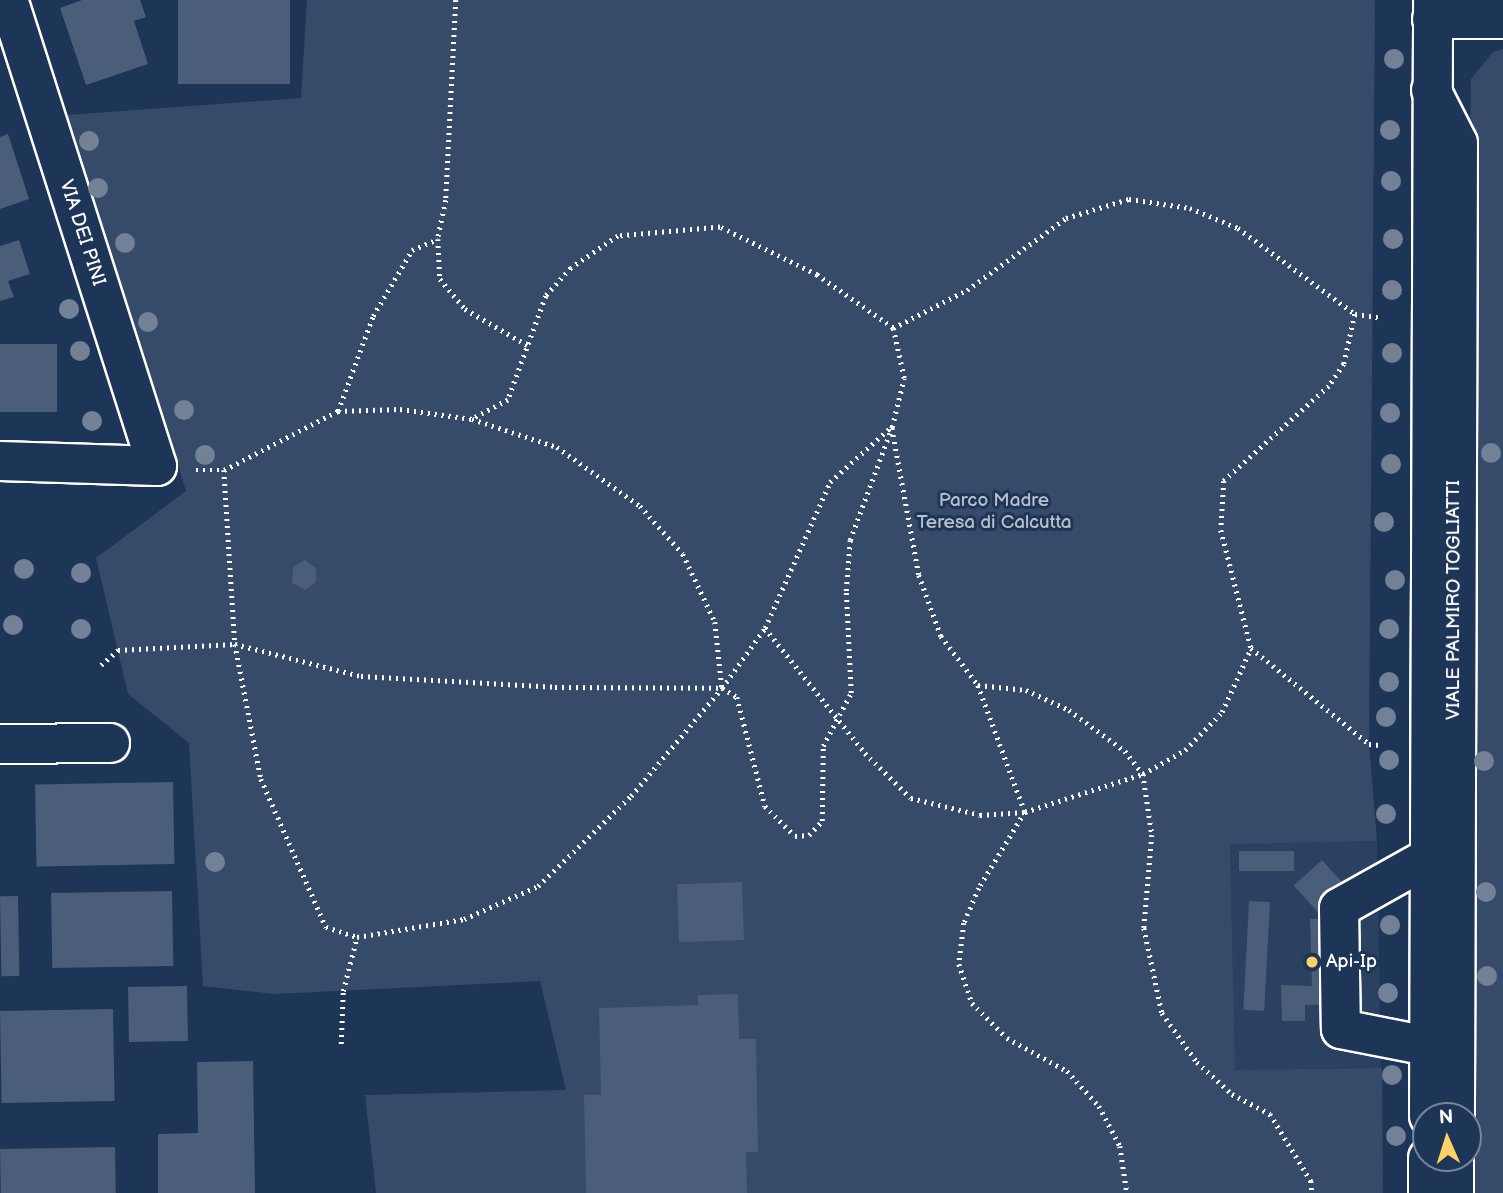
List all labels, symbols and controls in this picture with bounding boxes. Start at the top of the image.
street label: VIA DEI PINI [54,177,110,289]
street label: VIALE PALMIRO TOGLIATTI [1443,480,1465,720]
park label: Parco Madre Teresa di Calcutta [916,490,1072,534]
place label: Api-Ip [1326,951,1377,973]
marker: Api-Ip [1304,954,1320,970]
north arrow [1412,1102,1482,1172]
text: N [1438,1106,1454,1129]

